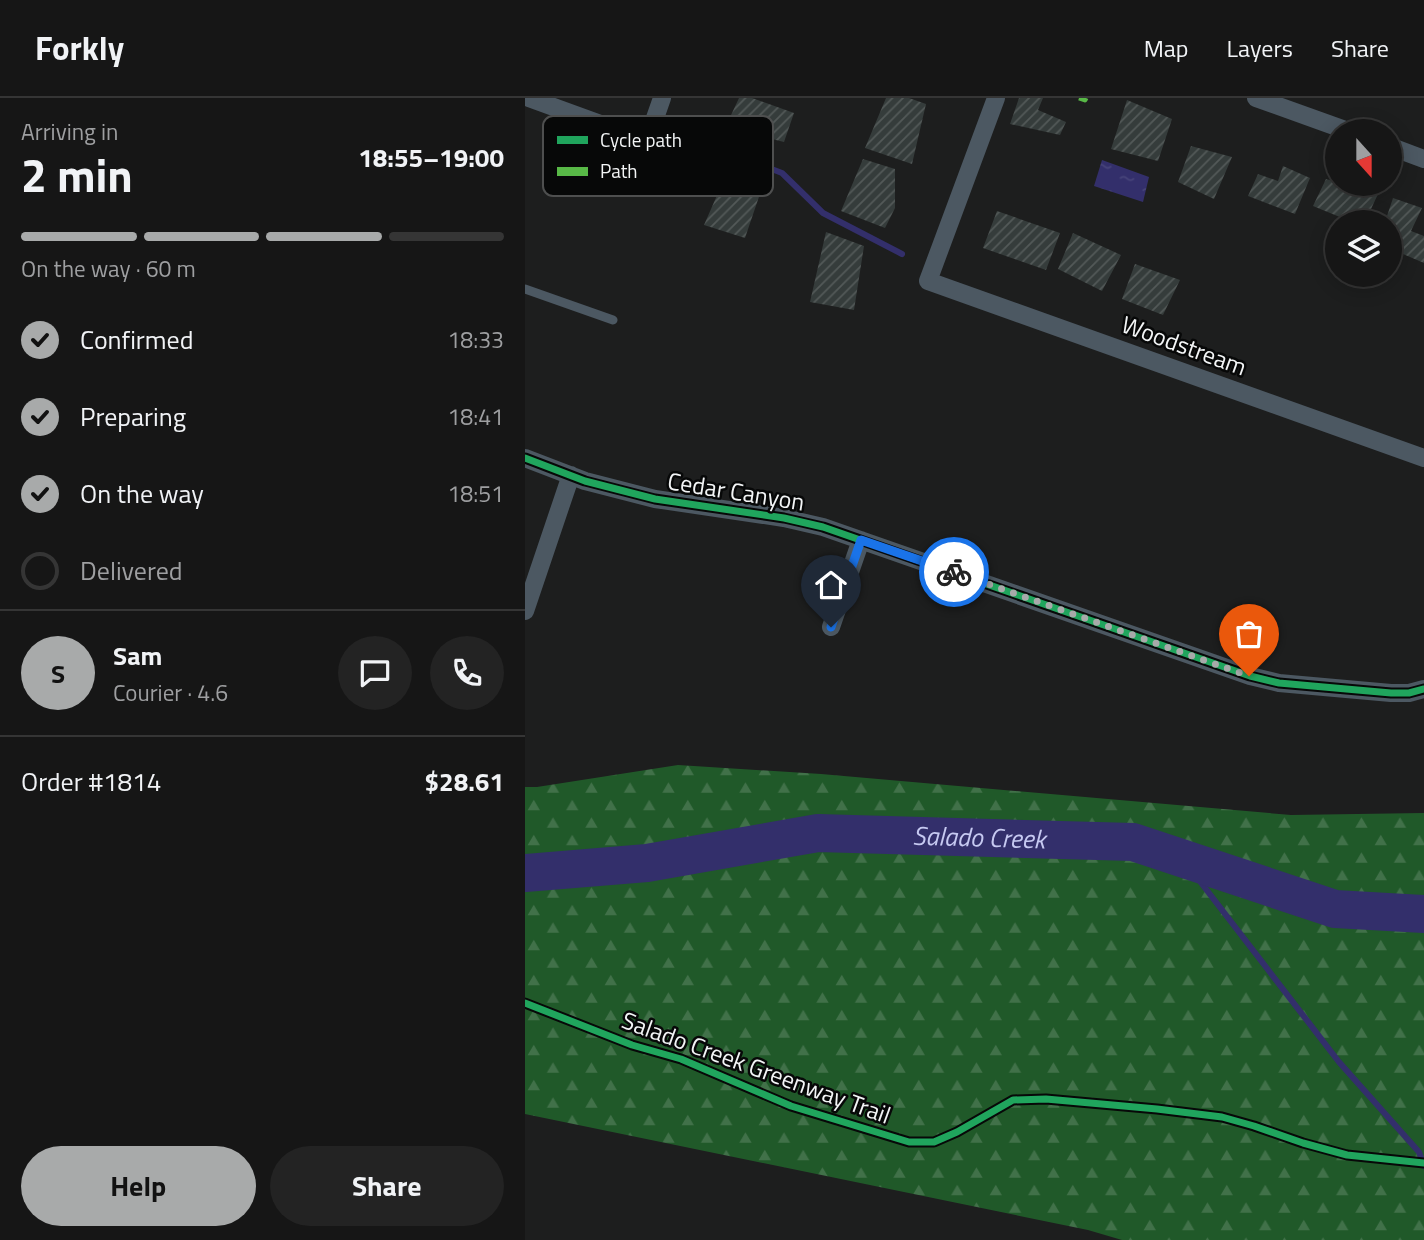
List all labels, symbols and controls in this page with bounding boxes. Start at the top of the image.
text: Forkly [35,23,124,73]
text: Map [1144,30,1189,66]
text: Layers [1227,30,1293,66]
text: Share [1331,30,1389,66]
text: Arriving in [21,114,118,149]
legend [543,116,773,196]
north arrow [1325,119,1402,196]
map controls [1325,119,1402,287]
text: Cycle path [600,125,682,154]
text: 18:55–19:00 [358,138,504,177]
text: 2 min [21,140,133,210]
text: Path [600,156,638,185]
button: layers [1325,210,1402,287]
text: On the way · 60 m [21,251,196,286]
street label: Woodstream [1117,306,1252,384]
text: Confirmed [80,320,194,359]
icon: check [21,321,59,359]
text: 18:33 [447,322,504,357]
text: Preparing [80,397,186,436]
icon: check [21,398,59,436]
text: 18:41 [447,399,504,434]
street label: Cedar Canyon [665,462,807,520]
text: On the way [80,474,204,513]
icon: check [21,475,59,513]
text: 18:51 [447,476,504,511]
courier [919,537,989,607]
text: Delivered [80,551,183,590]
icon: bike [935,553,973,591]
pin [801,555,861,627]
icon: home [812,566,850,604]
pin [1219,604,1279,676]
icon: bag [1230,615,1268,653]
text: Sam [113,636,162,675]
button: chat [338,636,412,710]
button: phone [430,636,504,710]
text: S [51,654,65,693]
text: Courier · 4.6 [113,675,228,710]
text: Order #1814 [21,762,161,801]
text: $28.61 [425,762,504,801]
water label: Salado Creek [912,816,1049,859]
street label: Salado Creek Greenway Trail [617,1002,896,1133]
button: Help [21,1146,256,1226]
button: Share [270,1146,504,1226]

